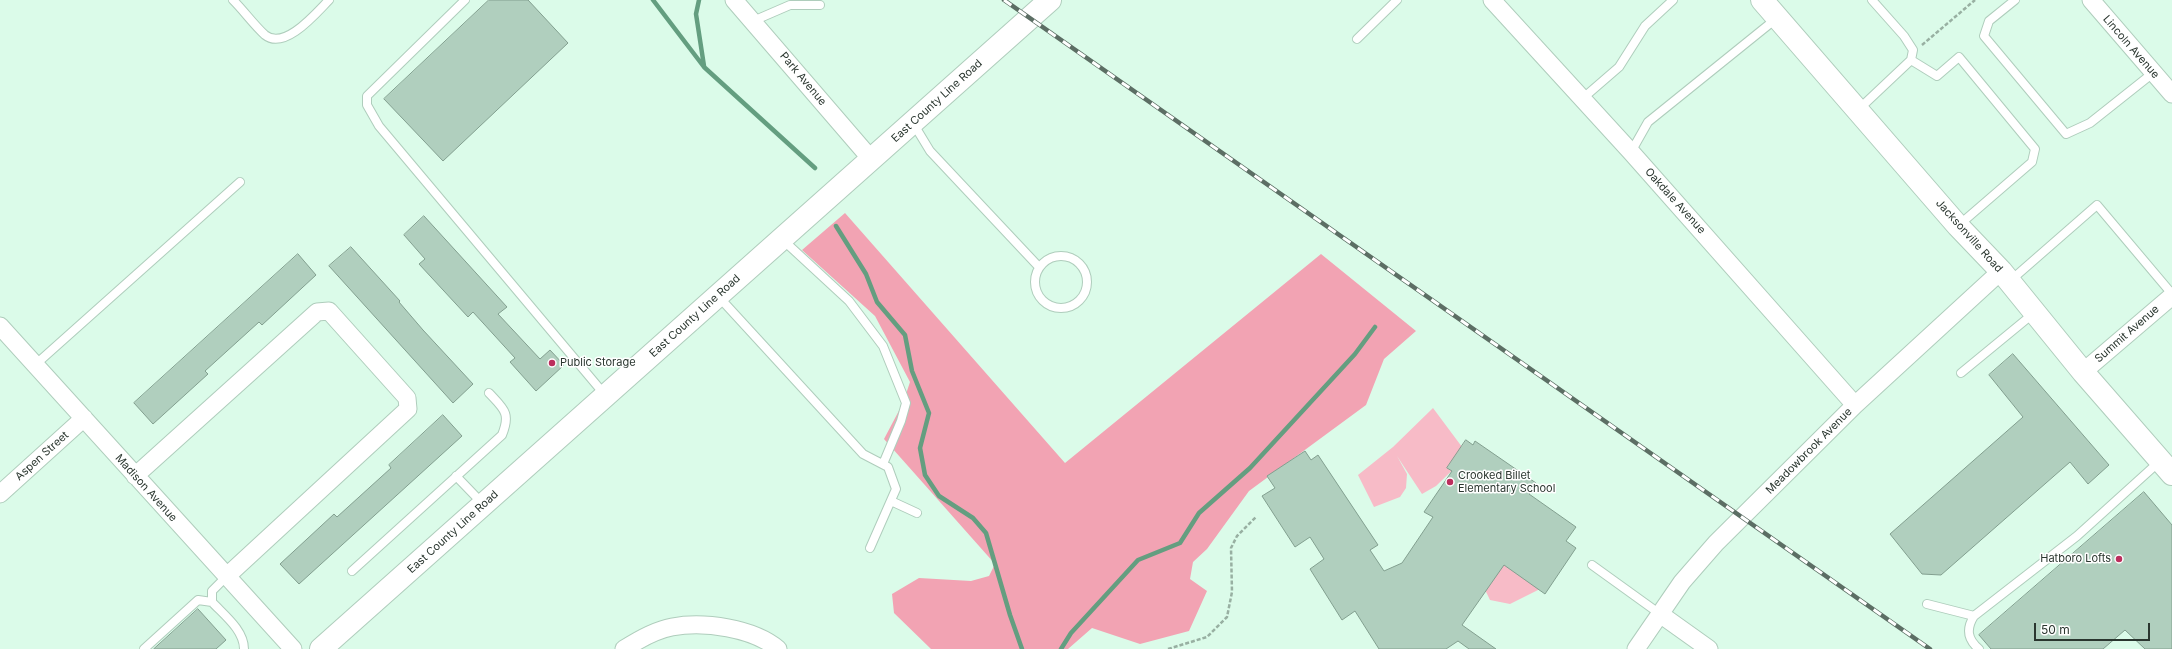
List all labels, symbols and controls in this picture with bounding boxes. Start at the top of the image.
street label: Lincoln Avenue [2100,13,2162,81]
street label: Park Avenue [777,50,829,108]
street label: East County Line Road [889,57,985,145]
street label: Oakdale Avenue [1642,165,1708,237]
street label: Jacksonville Road [1933,197,2005,275]
street label: East County Line Road [647,272,743,360]
street label: Summit Avenue [2092,303,2162,365]
place label: Public Storage [560,356,636,370]
marker: Public Storage [547,358,557,368]
street label: Meadowbrook Avenue [1763,405,1855,497]
street label: Aspen Street [13,429,71,483]
street label: Madison Avenue [112,452,180,524]
place label: Crooked Billet Elementary School [1458,469,1555,495]
marker: Crooked Billet Elementary School [1445,477,1455,487]
street label: East County Line Road [405,488,501,576]
place label: Hatboro Lofts [2040,552,2111,566]
marker: Hatboro Lofts [2114,554,2124,564]
scale bar [2036,615,2152,641]
text: 50 m [2041,622,2070,637]

